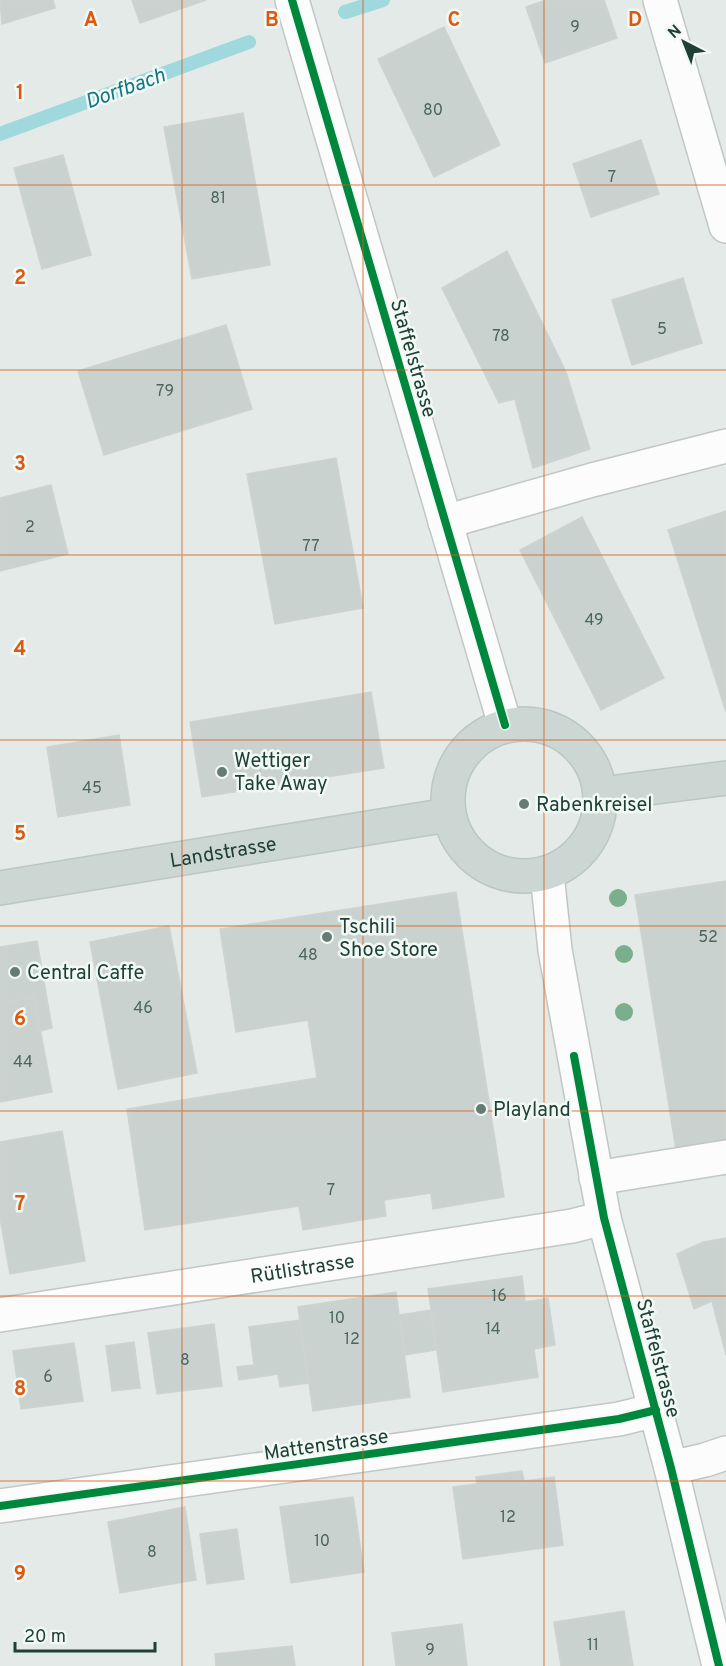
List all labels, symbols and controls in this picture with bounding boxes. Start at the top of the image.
text: A [84,8,98,34]
text: B [265,8,279,34]
text: C [448,8,460,34]
text: D [628,8,642,34]
north arrow [654,12,714,72]
house number: 9 [570,18,580,38]
text: N [664,21,686,44]
water label: Dorfbach [82,62,170,116]
text: 1 [16,81,24,107]
house number: 80 [423,101,443,121]
house number: 7 [608,168,616,188]
house number: 81 [210,189,226,209]
text: 2 [14,266,26,292]
street label: Staffelstrasse [383,296,441,421]
house number: 5 [657,320,667,340]
house number: 78 [492,327,510,347]
house number: 79 [156,382,174,402]
text: 3 [14,452,26,478]
house number: 2 [25,518,35,538]
house number: 77 [302,537,320,557]
house number: 49 [584,611,604,631]
text: 4 [14,637,26,663]
place label: Wettiger Take Away [234,749,328,798]
marker: Wettiger Take Away [215,765,229,779]
house number: 45 [82,779,102,799]
place label: Rabenkreisel [536,793,652,819]
marker: Rabenkreisel [517,797,531,811]
text: 5 [14,822,26,848]
street label: Landstrasse [168,832,279,875]
place label: Tschili Shoe Store [339,915,438,964]
house number: 52 [698,928,718,948]
marker: Tschili Shoe Store [320,930,334,944]
house number: 48 [298,946,318,966]
place label: Central Caffe [27,961,144,987]
marker: Central Caffe [8,965,22,979]
house number: 46 [133,999,153,1019]
text: 6 [14,1007,26,1033]
house number: 44 [13,1053,33,1073]
place label: Playland [493,1098,571,1124]
marker: Playland [474,1102,488,1116]
house number: 7 [327,1181,335,1201]
text: 7 [15,1192,25,1218]
street label: Rütlistrasse [249,1249,357,1291]
house number: 16 [491,1287,507,1307]
street label: Staffelstrasse [629,1296,685,1421]
house number: 10 [329,1309,345,1329]
house number: 14 [485,1320,501,1340]
house number: 12 [344,1330,360,1350]
house number: 8 [180,1351,190,1371]
house number: 6 [43,1368,53,1388]
text: 8 [14,1377,26,1403]
street label: Mattenstrasse [262,1424,390,1468]
house number: 12 [500,1508,516,1528]
house number: 10 [314,1532,330,1552]
house number: 8 [147,1543,157,1563]
text: 9 [14,1562,26,1588]
scale bar [15,1615,154,1653]
text: 20 m [24,1626,66,1649]
house number: 11 [587,1636,599,1656]
house number: 9 [425,1641,435,1661]

